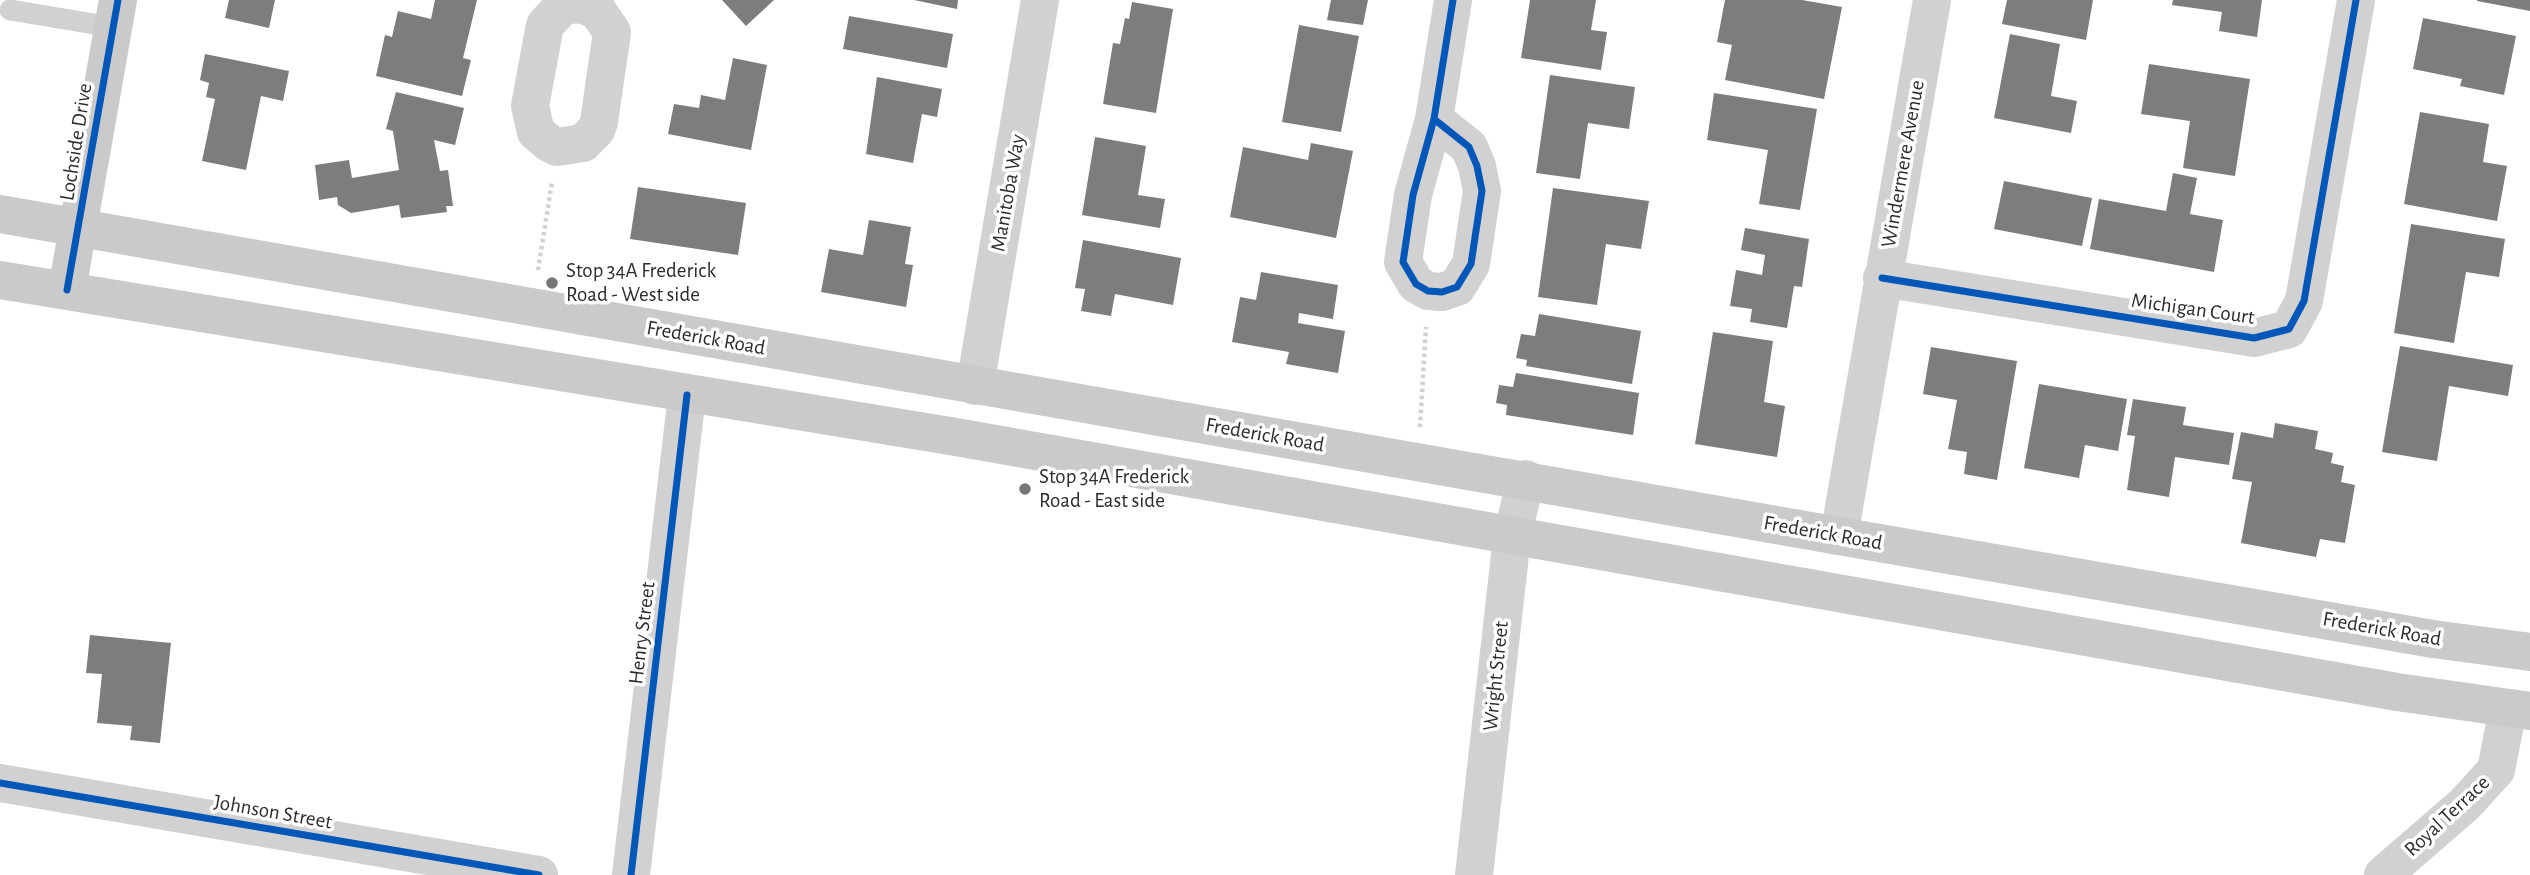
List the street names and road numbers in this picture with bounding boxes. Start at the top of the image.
street label: Windermere Avenue [1876,78,1930,250]
street label: Lochside Drive [54,82,98,202]
street label: Manitoba Way [985,132,1031,254]
street label: Michigan Court [2130,288,2256,330]
street label: Frederick Road [645,315,767,361]
street label: Frederick Road [1204,412,1326,458]
street label: Frederick Road [1762,510,1884,556]
street label: Henry Street [623,580,661,686]
street label: Frederick Road [2321,606,2443,652]
street label: Wright Street [1478,620,1514,732]
street label: Royal Terrace [2399,770,2495,862]
street label: Johnson Street [212,789,334,835]

